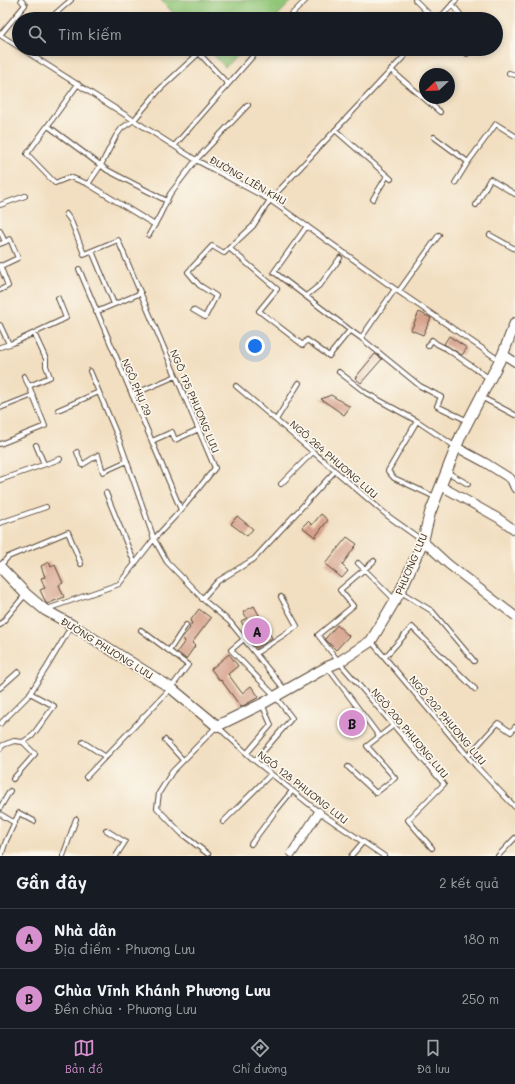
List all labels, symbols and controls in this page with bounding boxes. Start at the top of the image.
search box [12,12,503,56]
icon: search [26,23,48,45]
text: Tìm kiếm [58,24,122,44]
north arrow [419,68,455,104]
street label: ĐƯỜNG LIÊN KHU [207,152,289,208]
your location [245,336,265,356]
street label: NGÕ 175 PHƯƠNG LƯU [167,347,223,455]
street label: NGÕ PHỤ 29 [119,356,155,418]
street label: NGÕ 264 PHƯƠNG LƯU [287,417,381,501]
street label: PHƯƠNG LƯU [392,531,430,597]
street label: ĐƯỜNG PHƯƠNG LƯU [58,614,156,682]
pin: A [244,616,270,646]
street label: NGÕ 202 PHƯƠNG LƯU [407,672,489,768]
street label: NGÕ 200 PHƯƠNG LƯU [368,685,452,781]
pin: B [339,708,365,738]
street label: NGÕ 128 PHƯƠNG LƯU [255,747,351,827]
text: Gần đây [16,871,87,893]
text: 2 kết quả [439,874,499,891]
text: Nhà dân [54,920,116,940]
text: A [24,930,34,947]
text: 180 m [463,930,499,947]
text: Địa điểm · Phương Lưu [54,940,195,957]
text: Chùa Vĩnh Khánh Phương Lưu [54,980,271,1000]
text: B [25,990,33,1007]
text: 250 m [462,990,499,1007]
text: Đền chùa · Phương Lưu [54,1000,197,1017]
tab: Bản đồ [65,1037,103,1076]
tab: Chỉ đường [233,1037,287,1076]
tab: Đã lưu [417,1037,450,1076]

